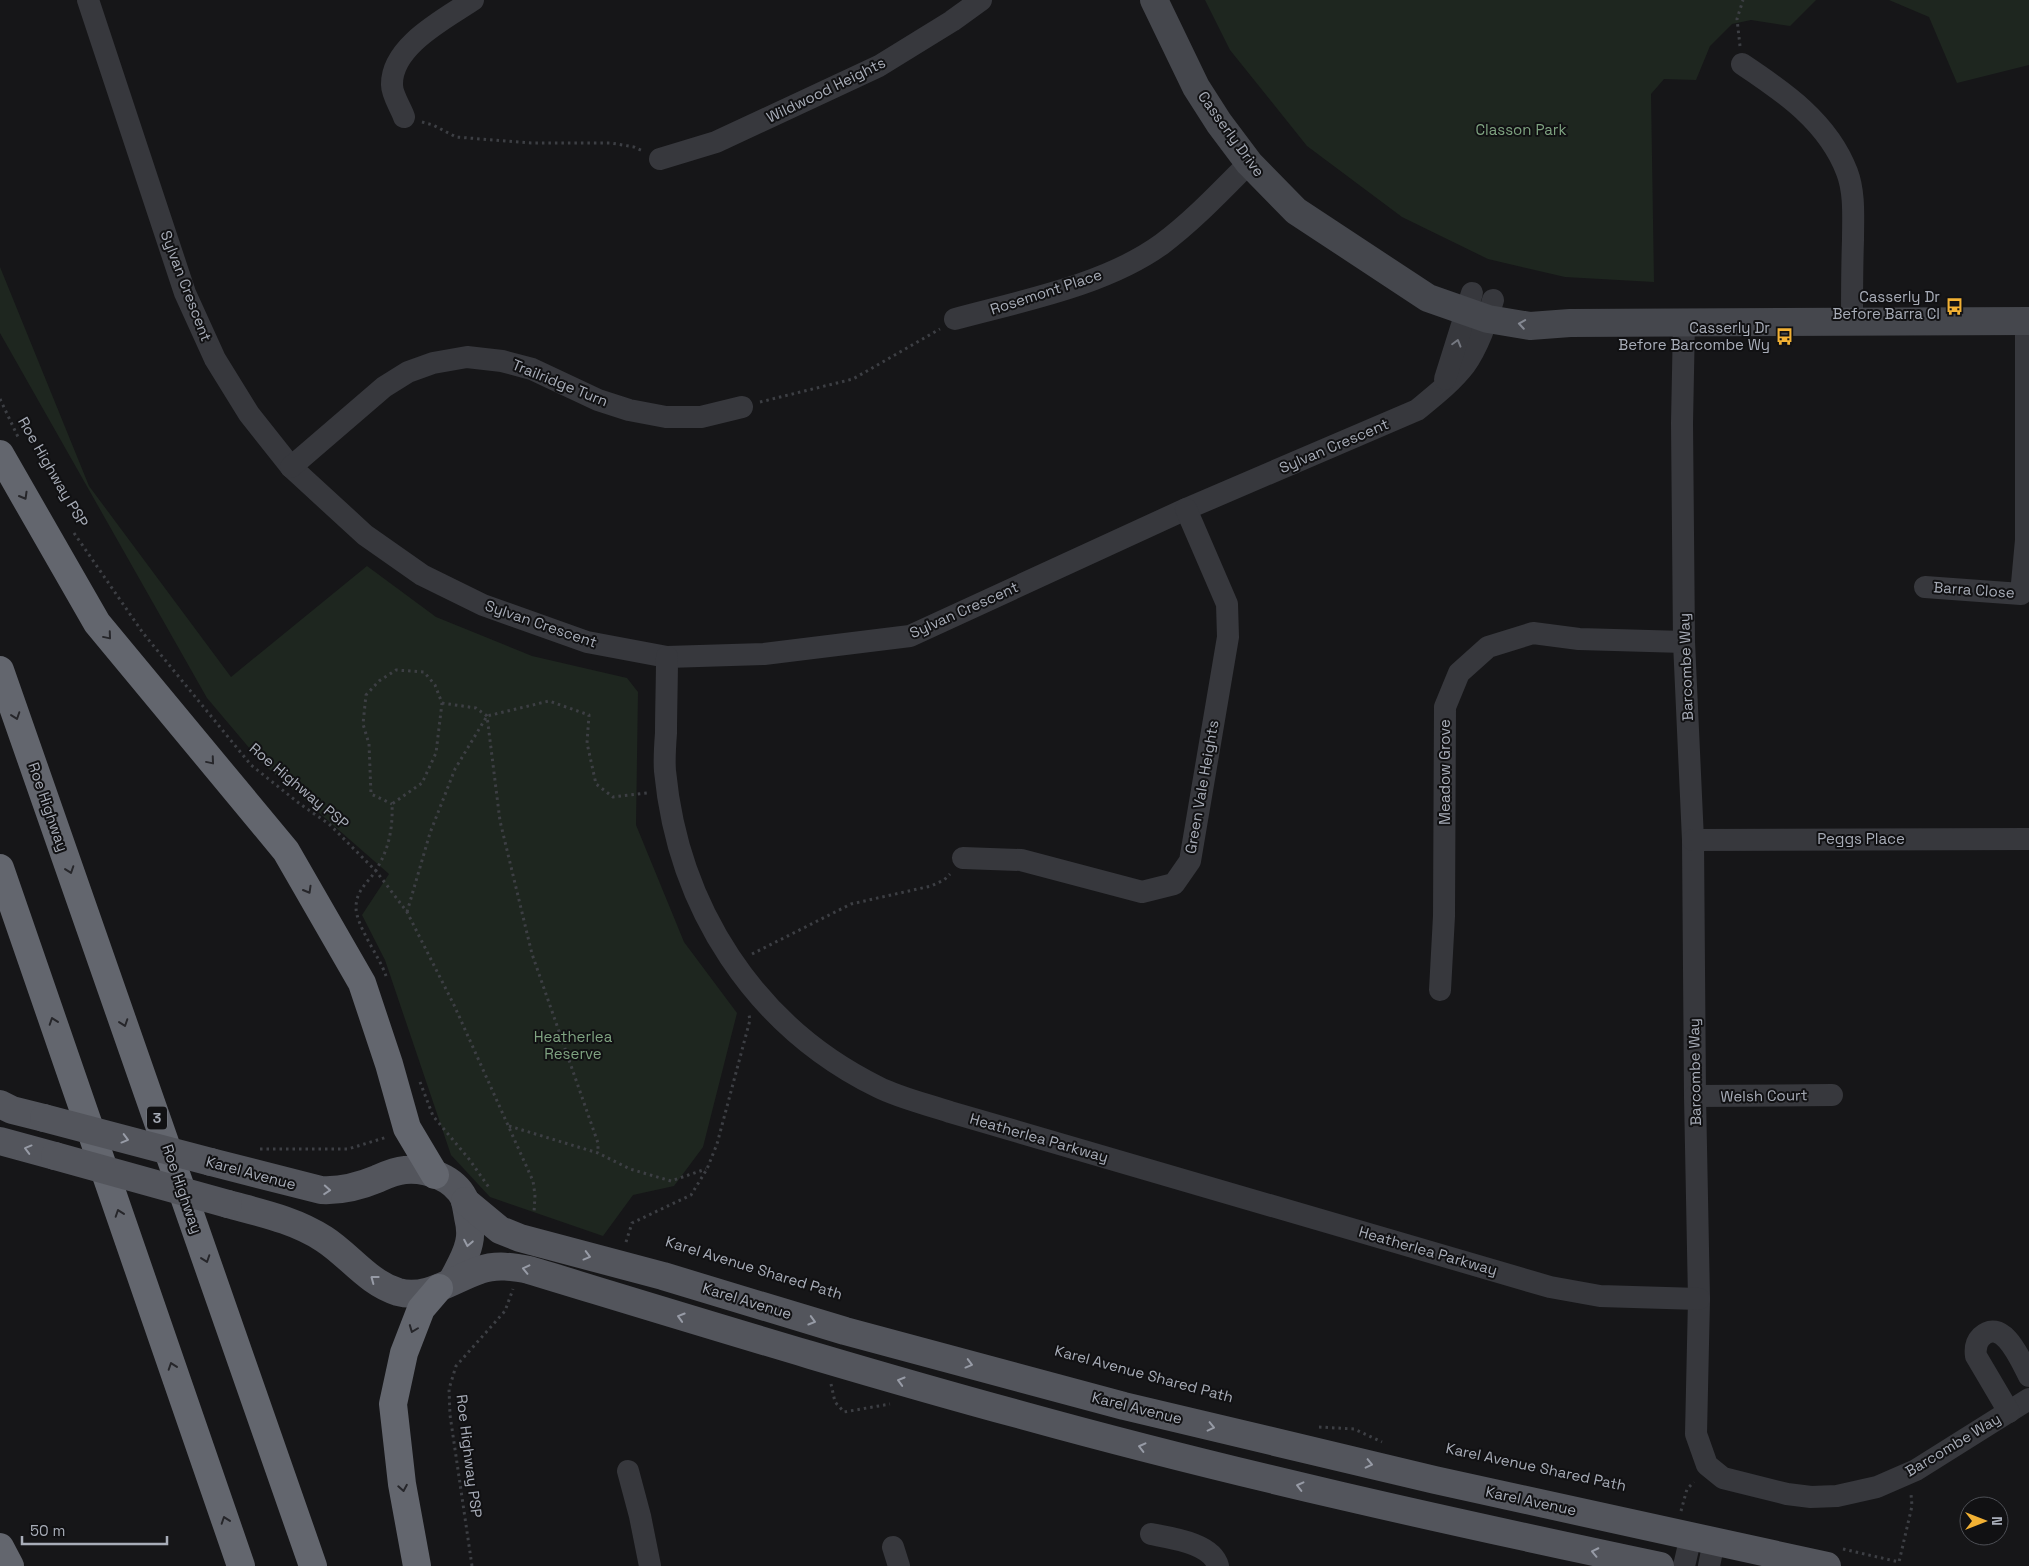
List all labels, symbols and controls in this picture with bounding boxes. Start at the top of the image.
street label: Wildwood Heights [763,53,888,127]
street label: Casserly Drive [1194,87,1269,180]
park label: Classon Park [1475,120,1567,139]
street label: Sylvan Crescent [157,228,216,344]
street label: Rosemont Place [988,264,1104,319]
place label: Casserly Dr Before Barra Cl [1832,287,1940,323]
bus stop icon: Casserly Dr Before Barra Cl [1944,296,1964,316]
place label: Casserly Dr Before Barcombe Wy [1618,318,1770,354]
one-way arrow [1517,320,1526,330]
bus stop icon: Casserly Dr Before Barcombe Wy [1774,327,1794,347]
one-way arrow [1451,340,1461,348]
street label: Trailridge Turn [509,355,611,410]
street label: Roe Highway PSP [14,413,93,530]
street label: Sylvan Crescent [1276,414,1392,477]
one-way arrow [18,491,28,500]
street label: Sylvan Crescent [906,577,1021,642]
street label: Barra Close [1933,577,2015,602]
street label: Sylvan Crescent [483,595,600,652]
street label: Barcombe Way [1674,613,1697,721]
one-way arrow [102,630,111,639]
one-way arrow [10,712,20,720]
street label: Green Vale Heights [1180,718,1223,855]
street label: Meadow Grove [1435,719,1454,825]
street label: Roe Highway PSP [246,738,353,833]
one-way arrow [206,755,214,764]
street label: Roe Highway [24,760,73,854]
street label: Peggs Place [1817,829,1905,848]
one-way arrow [64,865,74,873]
one-way arrow [302,885,312,894]
one-way arrow [48,1017,58,1025]
one-way arrow [118,1018,128,1027]
street label: Barcombe Way [1684,1018,1705,1126]
park label: Heatherlea Reserve [534,1027,613,1063]
street label: Welsh Court [1720,1085,1808,1106]
road number: 3 [147,1106,167,1130]
street label: Heatherlea Parkway [968,1109,1111,1166]
one-way arrow [120,1133,129,1144]
street label: Roe Highway [158,1142,207,1236]
one-way arrow [24,1144,32,1154]
street label: Karel Avenue [204,1151,298,1194]
one-way arrow [323,1184,331,1195]
one-way arrow [115,1209,125,1217]
street label: Heatherlea Parkway [1357,1222,1500,1279]
street label: Karel Avenue Shared Path [663,1232,845,1304]
one-way arrow [463,1238,474,1247]
one-way arrow [582,1250,591,1261]
one-way arrow [200,1254,210,1263]
one-way arrow [521,1264,530,1275]
one-way arrow [371,1277,380,1285]
street label: Karel Avenue [700,1279,794,1323]
one-way arrow [678,1312,686,1322]
one-way arrow [808,1316,816,1326]
one-way arrow [409,1324,419,1333]
street label: Karel Avenue Shared Path [1053,1341,1235,1407]
one-way arrow [965,1358,974,1369]
one-way arrow [168,1363,178,1371]
one-way arrow [897,1376,905,1386]
street label: Karel Avenue [1090,1388,1184,1428]
street label: Roe Highway PSP [452,1393,487,1519]
street label: Barcombe Way [1902,1409,2004,1481]
one-way arrow [1207,1421,1216,1432]
street label: Karel Avenue Shared Path [1444,1438,1628,1495]
one-way arrow [1137,1442,1146,1453]
one-way arrow [1365,1458,1374,1469]
one-way arrow [1295,1481,1304,1492]
street label: Karel Avenue [1484,1482,1578,1519]
one-way arrow [397,1483,407,1492]
north arrow [1959,1496,2009,1546]
scale bar [22,1514,168,1546]
one-way arrow [221,1516,231,1525]
text: N [1988,1516,2006,1526]
text: 50 m [30,1521,65,1540]
one-way arrow [1590,1547,1599,1558]

